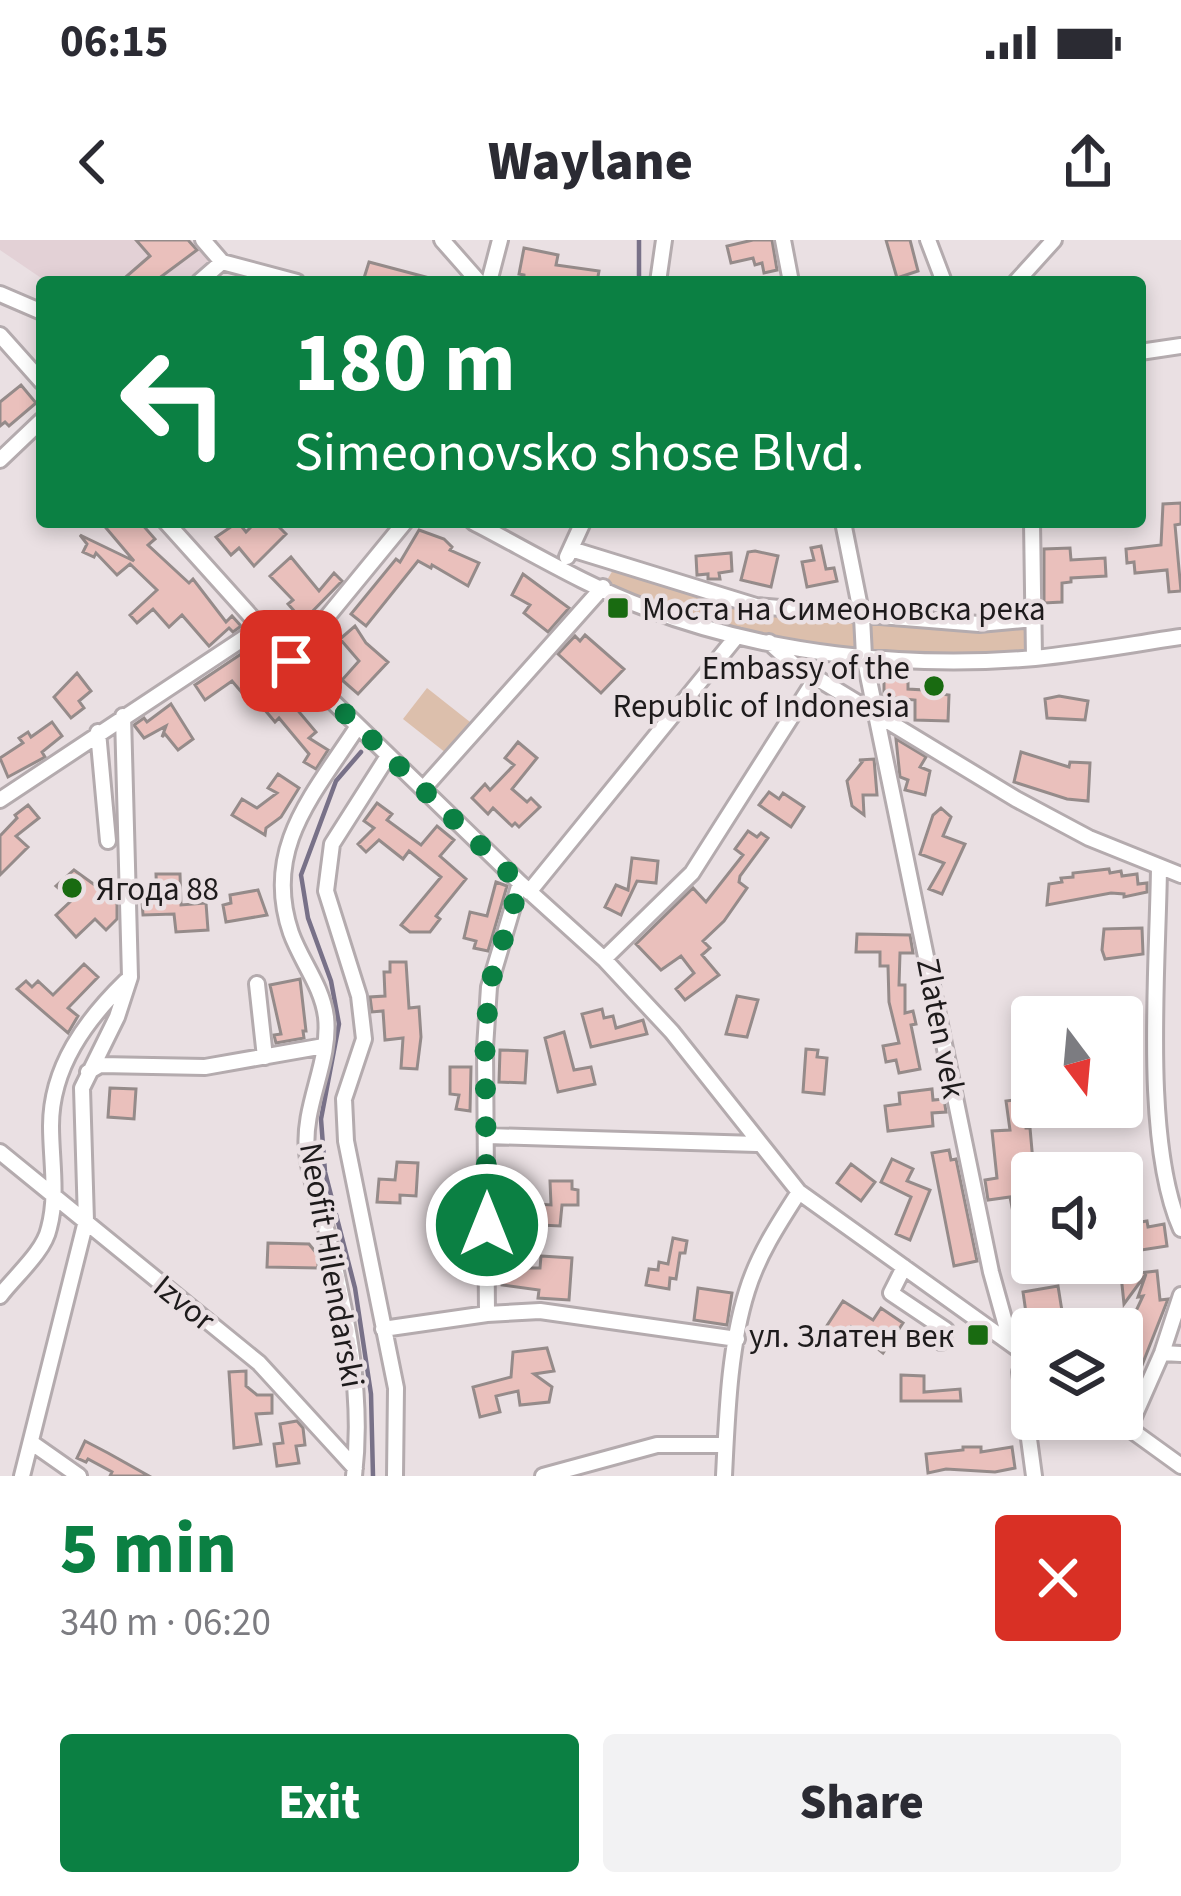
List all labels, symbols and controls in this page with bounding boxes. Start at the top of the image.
text: 06:15 [60,10,169,74]
text: Waylane [488,124,693,201]
icon: back [60,129,126,195]
icon: share [1055,129,1121,195]
text: 180 m [294,304,516,424]
icon: left [96,324,252,480]
text: Simeonovsko shose Blvd. [294,415,865,492]
place label: Моста на Симеоновска река [642,586,1046,633]
marker: Моста на Симеоновска река [605,595,631,621]
pin [240,610,342,712]
icon: arrive [258,628,324,694]
place label: Embassy of the Republic of Indonesia [613,645,910,730]
marker: Embassy of the Republic of Indonesia [921,673,947,699]
place label: Ягода 88 [96,866,219,913]
marker: Ягода 88 [59,875,85,901]
street label: Zlaten vek [904,954,977,1103]
north arrow [1011,996,1143,1128]
map controls [1011,996,1143,1440]
street label: Neofit Hilendarski [287,1139,376,1391]
button: sound [1011,1152,1143,1284]
position arrow [424,1162,550,1288]
street label: Izvor [143,1264,225,1343]
button: layers [1011,1308,1143,1440]
place label: ул. Златен век [749,1313,955,1360]
marker: ул. Златен век [965,1322,991,1348]
text: 5 min [60,1498,237,1601]
button: close [995,1515,1121,1641]
text: 340 m · 06:20 [60,1595,271,1651]
button: Exit [60,1734,579,1872]
button: Share [603,1734,1121,1872]

